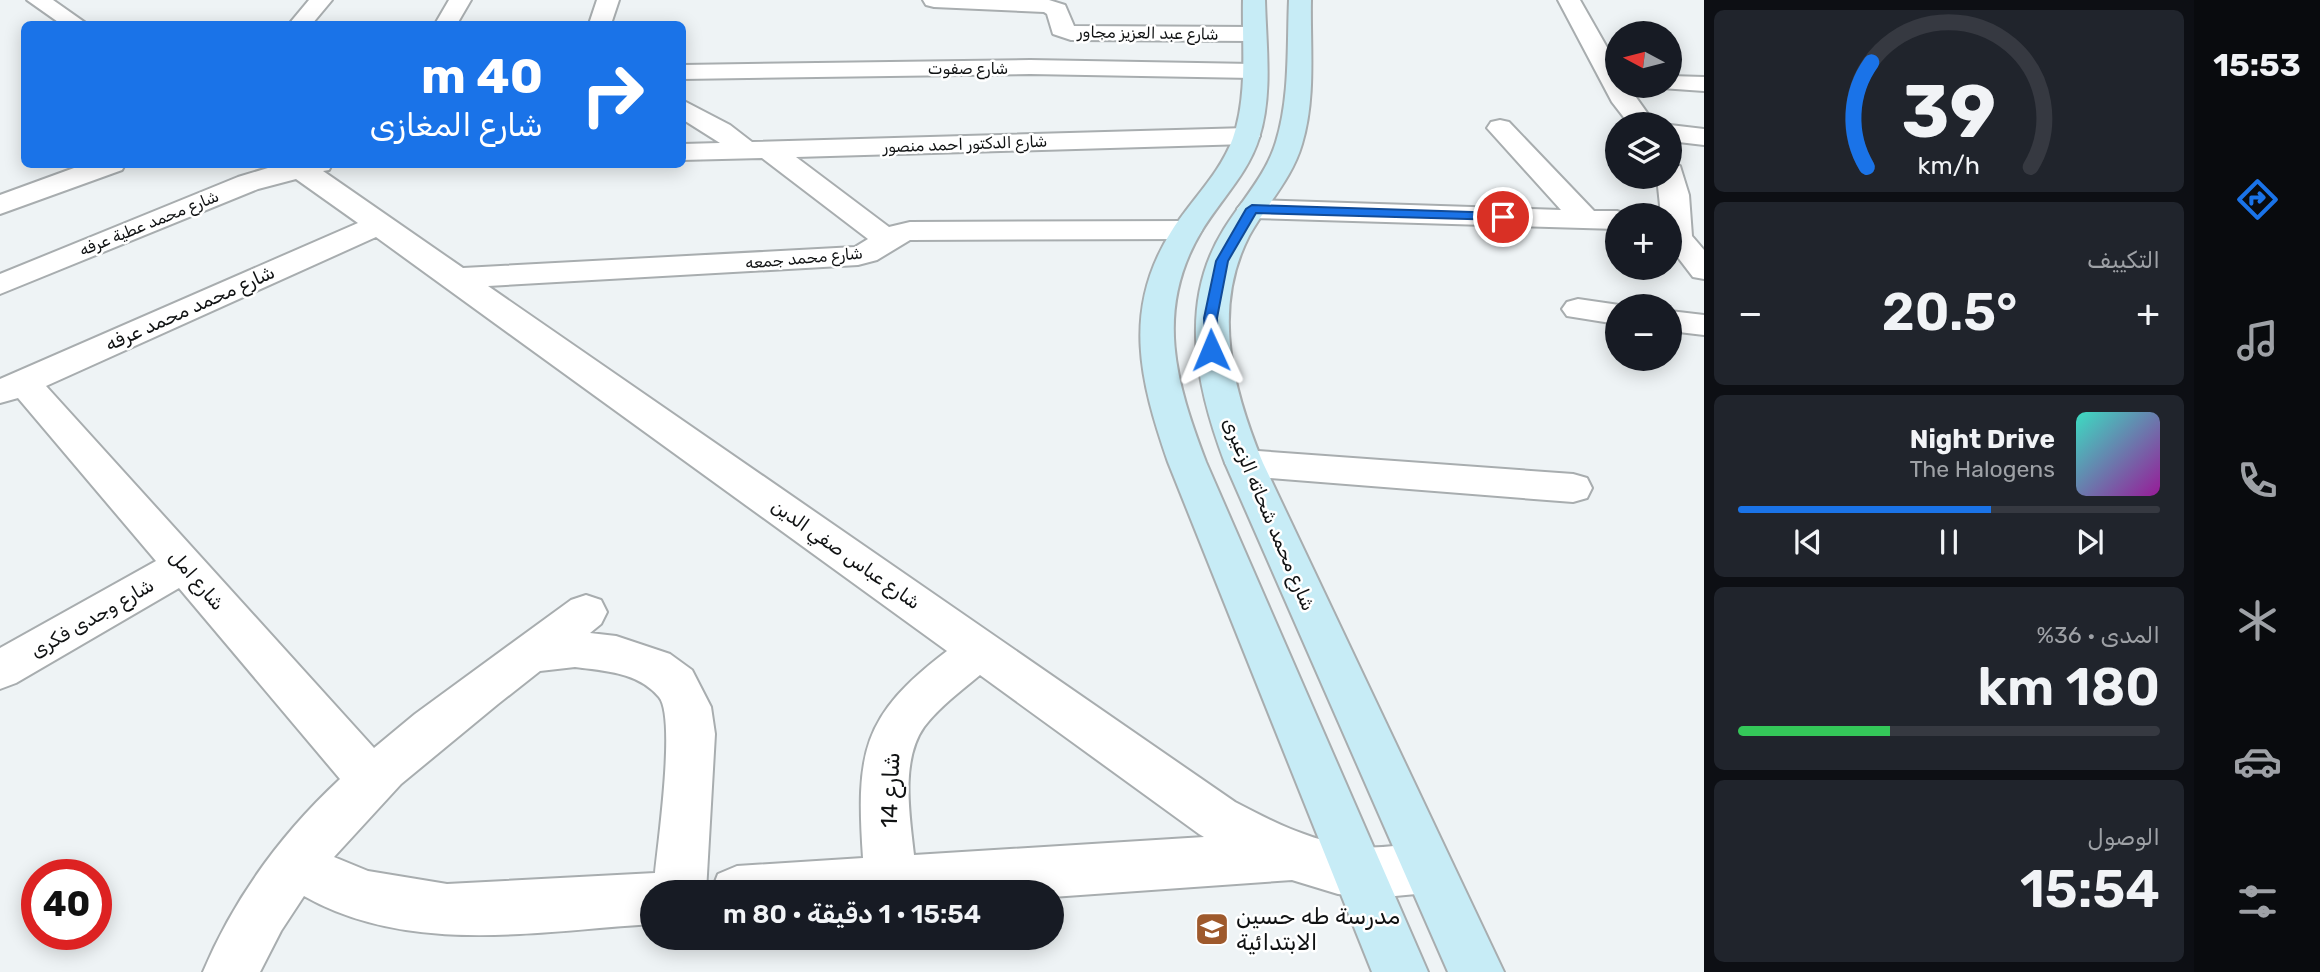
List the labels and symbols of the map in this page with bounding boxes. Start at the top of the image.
north arrow [1605,21,1682,98]
street label: شارع عبد العزيز مجاور [1076,22,1219,46]
street label: شارع صفوت [928,59,1008,80]
street label: شارع الدكتور احمد منصور [881,132,1048,158]
street label: شارع محمد عطية عرفه [77,186,222,261]
pin [1473,187,1533,247]
street label: شارع محمد جمعه [744,243,864,275]
street label: شارع محمد محمد عرفه [102,260,279,358]
position arrow [1174,313,1248,387]
street label: شارع محمد شحاته الزعيرى [1216,414,1320,615]
street label: شارع عباس صفي الدين [765,494,925,617]
street label: شارع امل [163,545,229,616]
street label: شارع وجدى فكرى [26,573,159,664]
street label: شارع 14 [875,752,907,828]
speed limit sign: 40 [21,859,112,950]
place label: مدرسة طه حسين الابتدائية [1236,902,1400,956]
school or university icon: مدرسة طه حسين الابتدائية [1193,910,1231,948]

